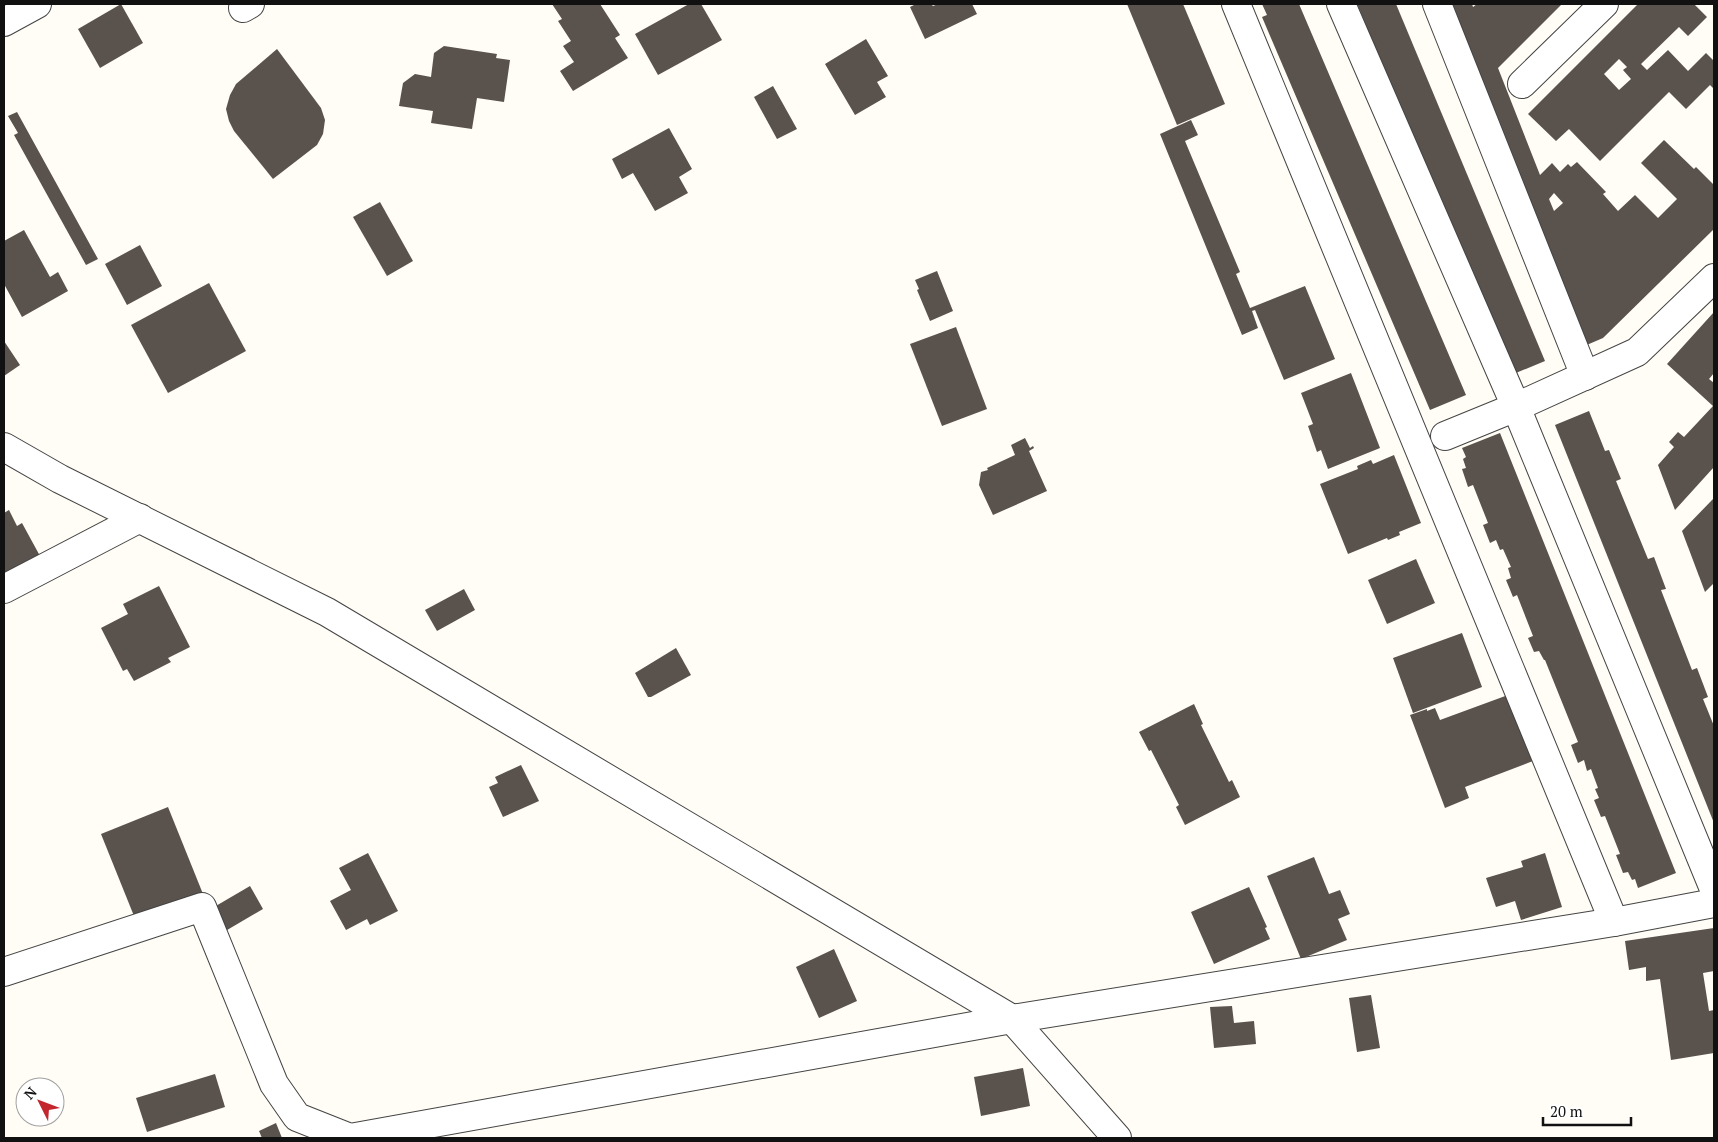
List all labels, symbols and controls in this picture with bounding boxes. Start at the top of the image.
north arrow [15,1077,65,1127]
text: N [19,1082,41,1103]
scale bar [1543,1094,1630,1126]
text: 20 m [1550,1101,1583,1121]

